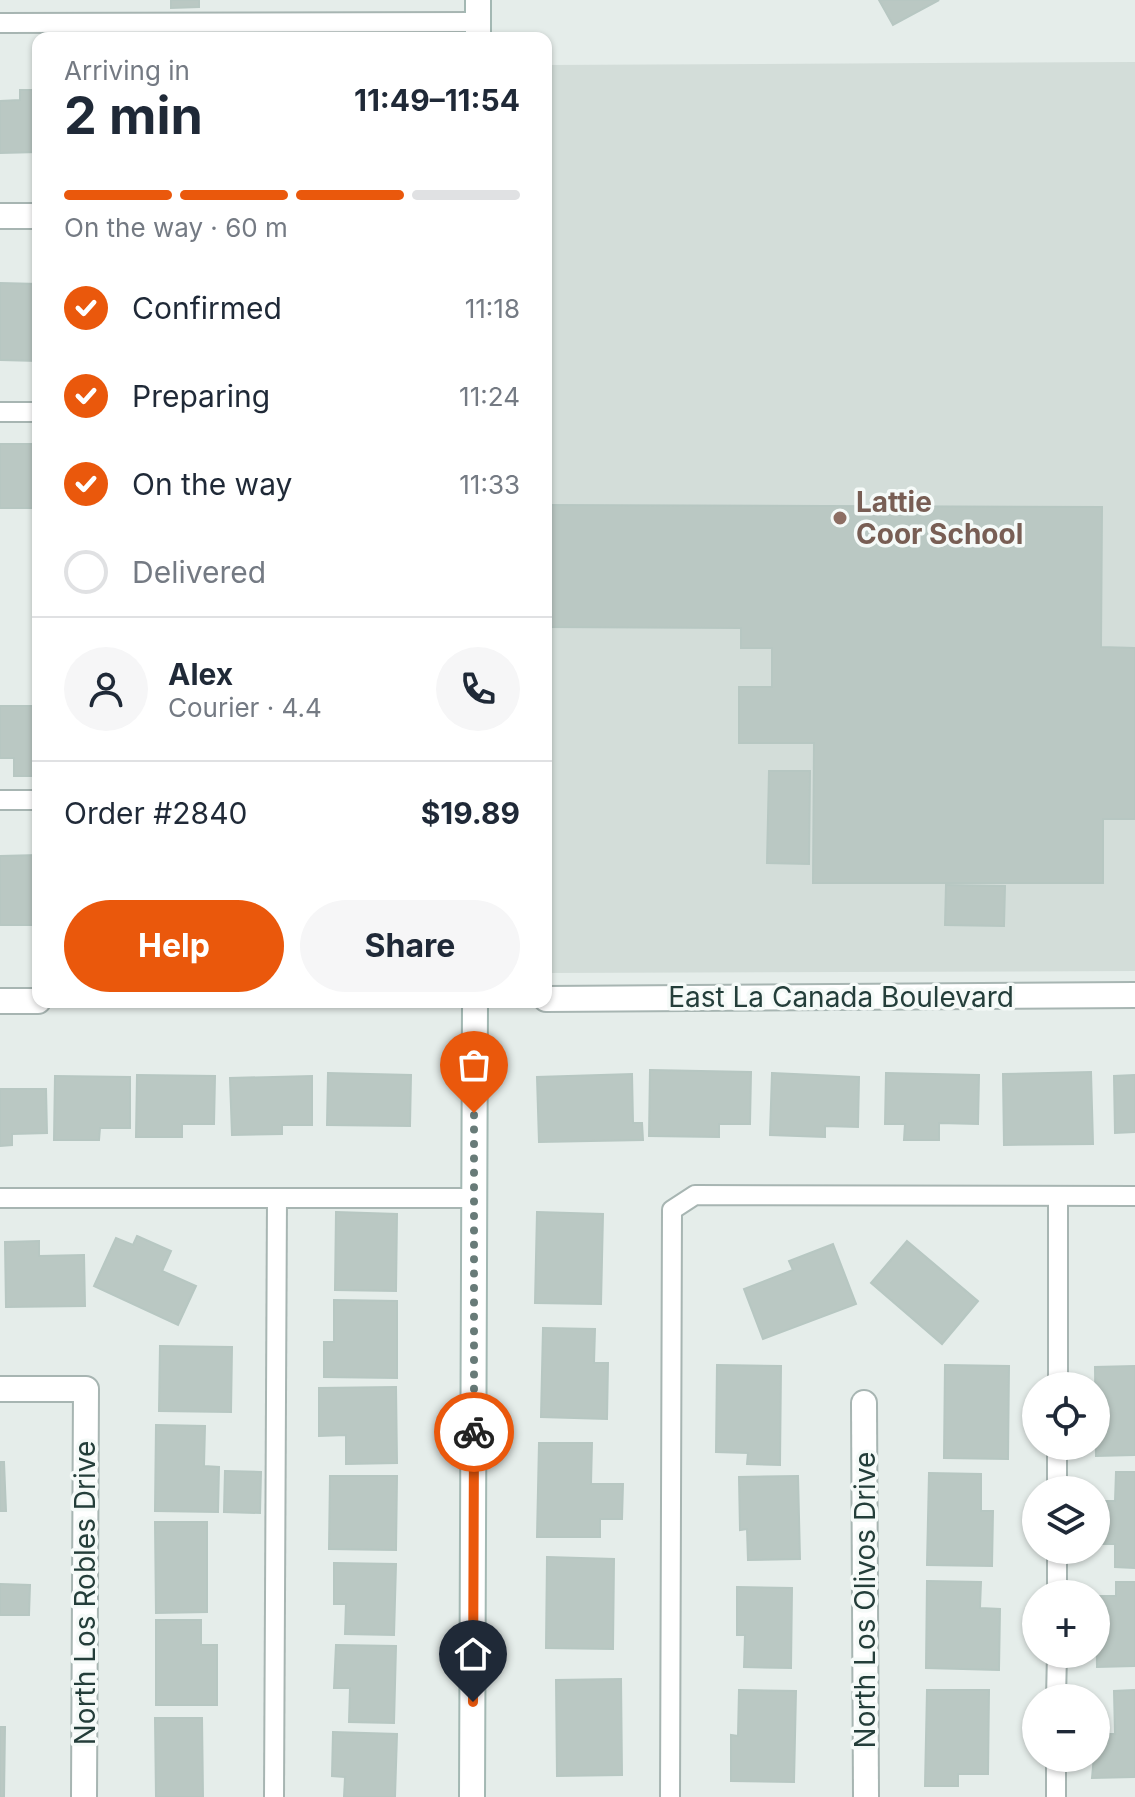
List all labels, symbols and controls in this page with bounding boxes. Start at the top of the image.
text: Arriving in [64,55,190,86]
text: 11:49–11:54 [354,82,520,118]
text: 2 min [64,84,203,147]
text: On the way · 60 m [64,212,288,243]
icon: check [64,286,108,330]
text: Confirmed [132,290,282,326]
text: 11:18 [465,293,520,324]
icon: check [64,374,108,418]
text: Preparing [132,378,270,414]
text: 11:24 [459,381,520,412]
icon: check [64,462,108,506]
text: On the way [132,466,292,502]
text: 11:33 [459,469,520,500]
place label: Lattie Coor School [856,485,1023,551]
marker: Lattie Coor School [831,509,849,527]
text: Delivered [132,554,266,590]
button: person [64,647,148,731]
button: phone [436,647,520,731]
text: Alex [168,656,233,692]
text: Courier · 4.4 [168,692,322,723]
text: Order #2840 [64,795,248,831]
text: $19.89 [421,795,520,831]
button: Help [64,900,284,992]
button: Share [300,900,520,992]
street label: East La Canada Boulevard [668,980,1014,1014]
pin [440,1031,508,1113]
icon: bag [452,1043,496,1087]
map controls [1022,1372,1110,1772]
button: locate [1022,1372,1110,1460]
courier [434,1392,514,1472]
icon: bike [452,1410,496,1454]
street label: North Los Robles Drive [68,1441,102,1745]
street label: North Los Olivos Drive [848,1452,882,1748]
button: layers [1022,1476,1110,1564]
button: + [1022,1580,1110,1668]
pin [439,1620,507,1702]
icon: home [451,1632,495,1676]
button: − [1022,1684,1110,1772]

